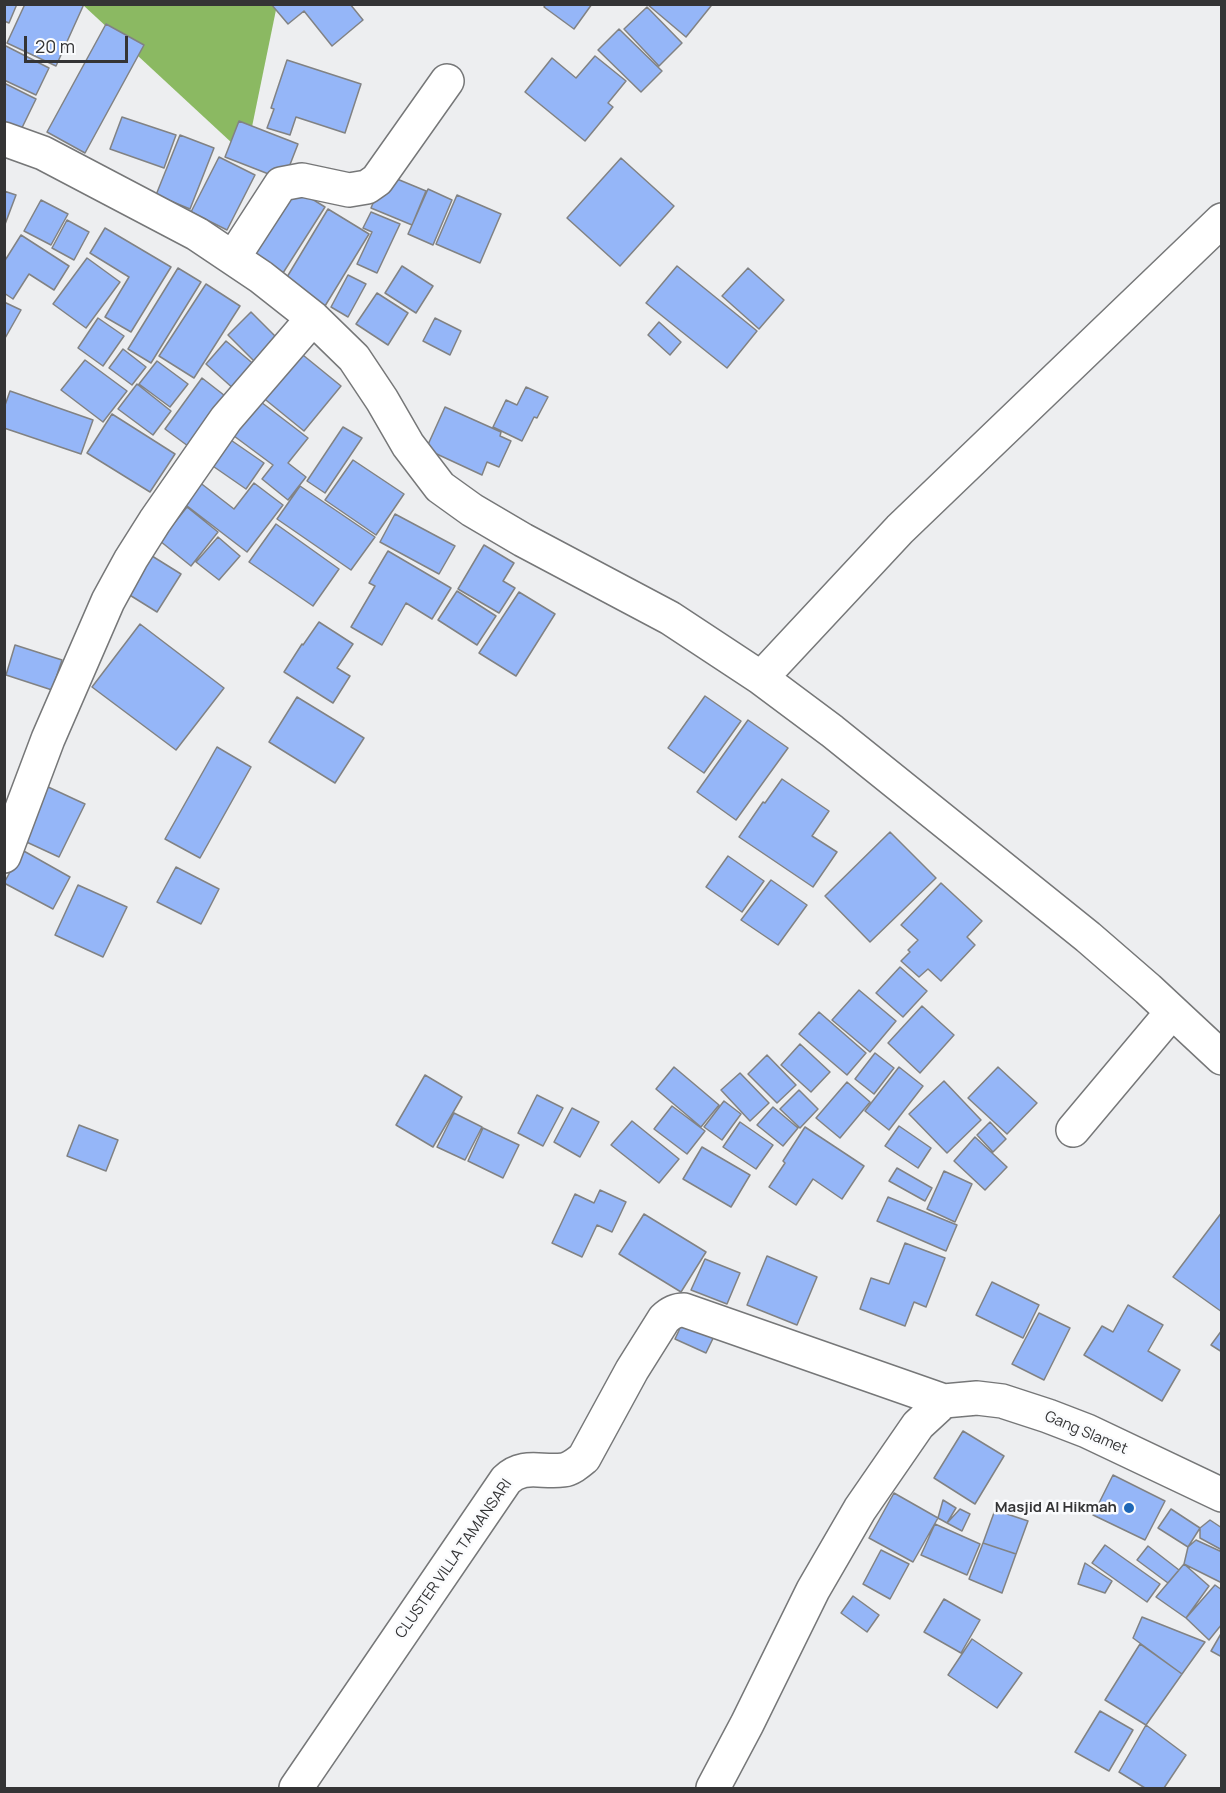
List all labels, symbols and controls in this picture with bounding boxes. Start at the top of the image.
scale bar [27,24,130,62]
text: 20 m [35,34,75,58]
street label: Gang Slamet [1042,1407,1130,1459]
street label: CLUSTER VILLA TAMANSARI [392,1476,516,1642]
place label: Masjid Al Hikmah [995,1499,1117,1517]
marker: Masjid Al Hikmah [1122,1501,1136,1515]

